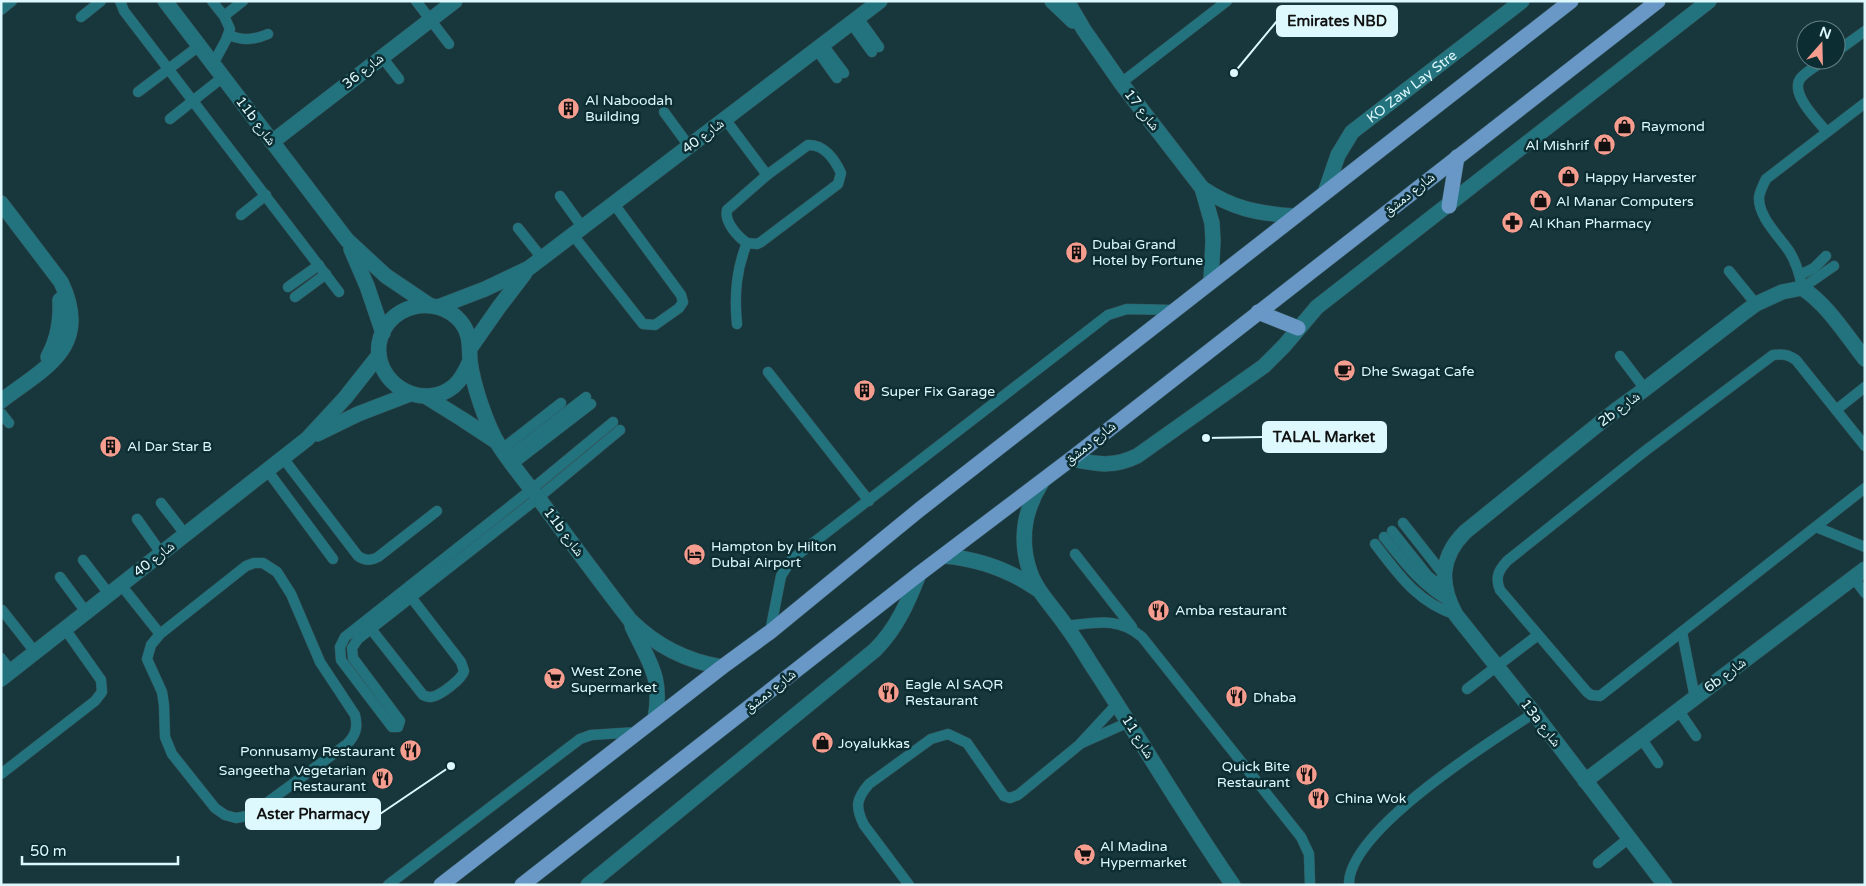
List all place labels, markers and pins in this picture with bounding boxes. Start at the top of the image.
callout: Emirates NBD [1277,6,1397,36]
place label: Al Naboodah Building [585,92,673,125]
building icon: Al Naboodah Building [557,96,581,120]
shop icon: Raymond [1613,114,1637,138]
place label: Raymond [1641,118,1705,135]
shop icon: Al Mishrif [1593,133,1617,157]
place label: Al Mishrif [1525,137,1590,154]
shop icon: Happy Harvester [1557,165,1581,189]
place label: Happy Harvester [1585,169,1697,186]
shop icon: Al Manar Computers [1528,189,1552,213]
place label: Al Manar Computers [1556,193,1694,210]
pharmacy icon: Al Khan Pharmacy [1501,211,1525,235]
place label: Al Khan Pharmacy [1529,215,1652,232]
place label: Dubai Grand Hotel by Fortune [1092,236,1203,269]
building icon: Dubai Grand Hotel by Fortune [1064,240,1088,264]
cafe icon: Dhe Swagat Cafe [1333,359,1357,383]
place label: Dhe Swagat Cafe [1361,363,1474,380]
building icon: Super Fix Garage [853,379,877,403]
place label: Super Fix Garage [881,383,995,400]
callout: TALAL Market [1263,422,1386,452]
building icon: Al Dar Star B [99,434,123,458]
place label: Al Dar Star B [127,438,212,455]
place label: Hampton by Hilton Dubai Airport [711,538,837,571]
hotel icon: Hampton by Hilton Dubai Airport [683,542,707,566]
restaurant icon: Amba restaurant [1147,598,1171,622]
place label: Amba restaurant [1175,602,1288,619]
place label: West Zone Supermarket [571,663,658,696]
supermarket icon: West Zone Supermarket [543,667,567,691]
place label: Eagle Al SAQR Restaurant [905,676,1003,709]
restaurant icon: Eagle Al SAQR Restaurant [877,680,901,704]
restaurant icon: Dhaba [1225,685,1249,709]
place label: Dhaba [1253,689,1296,706]
shop icon: Joyalukkas [810,731,834,755]
place label: Joyalukkas [838,735,910,752]
restaurant icon: Ponnusamy Restaurant [399,739,423,763]
place label: Ponnusamy Restaurant [240,743,396,760]
place label: Quick Bite Restaurant [1217,758,1291,791]
place label: Sangeetha Vegetarian Restaurant [219,762,367,795]
restaurant icon: Quick Bite Restaurant [1294,762,1318,786]
restaurant icon: Sangeetha Vegetarian Restaurant [370,766,394,790]
restaurant icon: China Wok [1307,786,1331,810]
place label: China Wok [1335,790,1407,807]
callout: Aster Pharmacy [246,799,380,829]
place label: Al Madina Hypermarket [1100,838,1188,871]
supermarket icon: Al Madina Hypermarket [1072,842,1096,866]

